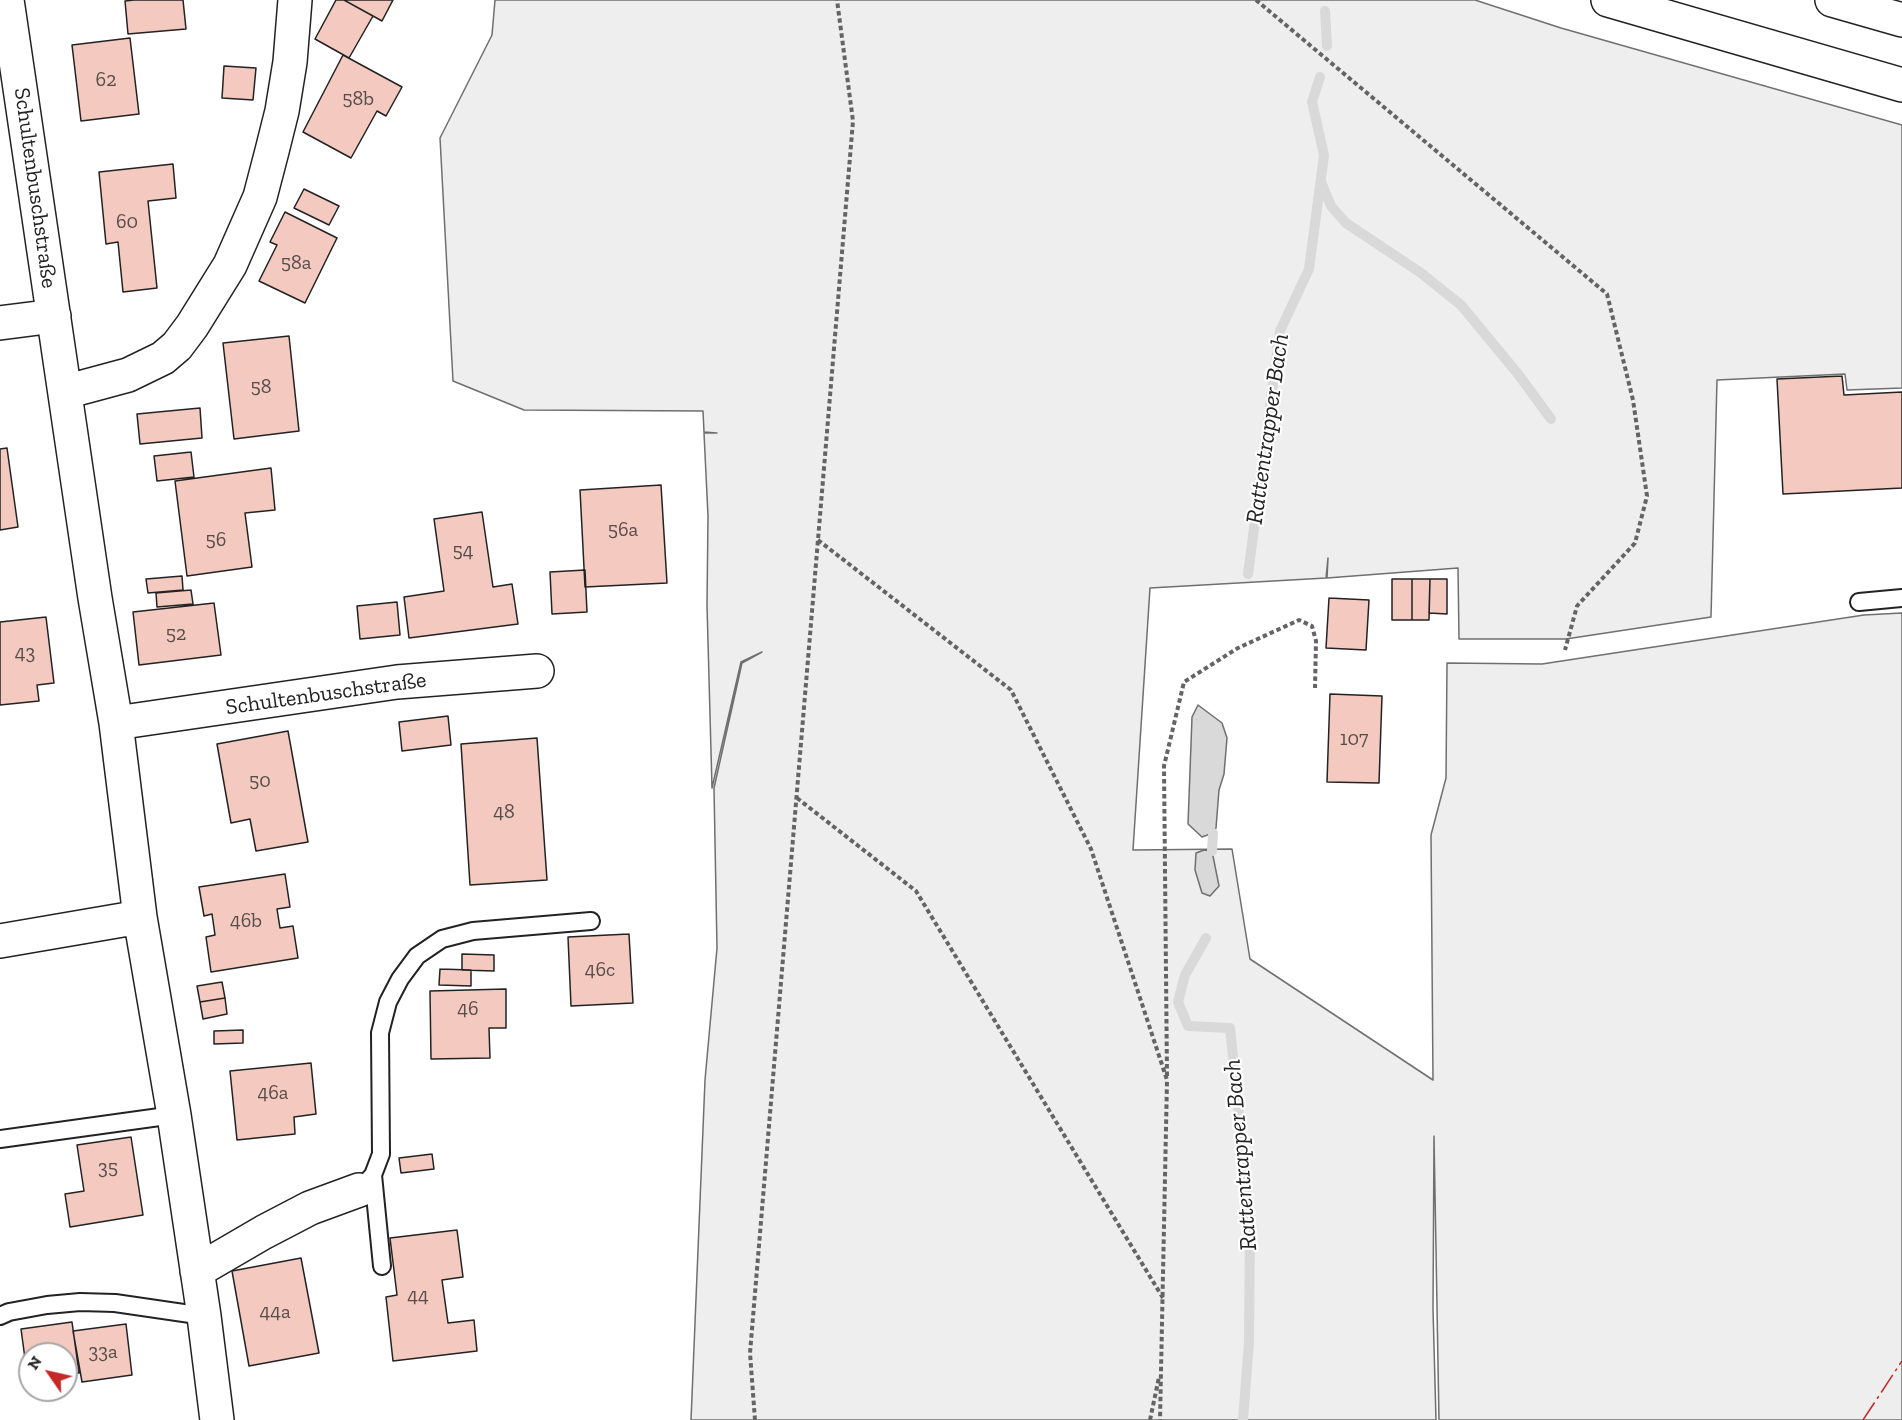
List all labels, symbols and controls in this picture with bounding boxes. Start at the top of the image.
house number: 62 [96,68,116,92]
street label: Schultenbuschstraße [8,86,62,290]
house number: 58b [342,87,374,111]
house number: 60 [116,210,138,234]
house number: 58a [281,251,311,275]
water label: Rattentrapper Bach [1240,332,1296,526]
house number: 58 [251,375,271,399]
house number: 56a [608,518,638,542]
house number: 56 [206,528,226,552]
house number: 54 [452,539,474,563]
house number: 52 [166,622,186,646]
house number: 43 [15,641,35,665]
street label: Schultenbuschstraße [224,667,428,721]
house number: 107 [1340,727,1368,751]
house number: 50 [249,769,271,793]
house number: 48 [493,800,515,824]
house number: 46b [230,909,262,933]
house number: 46c [585,958,615,982]
house number: 46 [457,997,479,1021]
water label: Rattentrapper Bach [1218,1058,1264,1252]
house number: 46a [257,1081,289,1105]
house number: 35 [98,1156,118,1180]
house number: 44 [407,1284,429,1308]
house number: 44a [259,1300,291,1324]
house number: 33a [88,1340,118,1364]
north arrow [18,1342,78,1402]
text: N [23,1352,46,1373]

